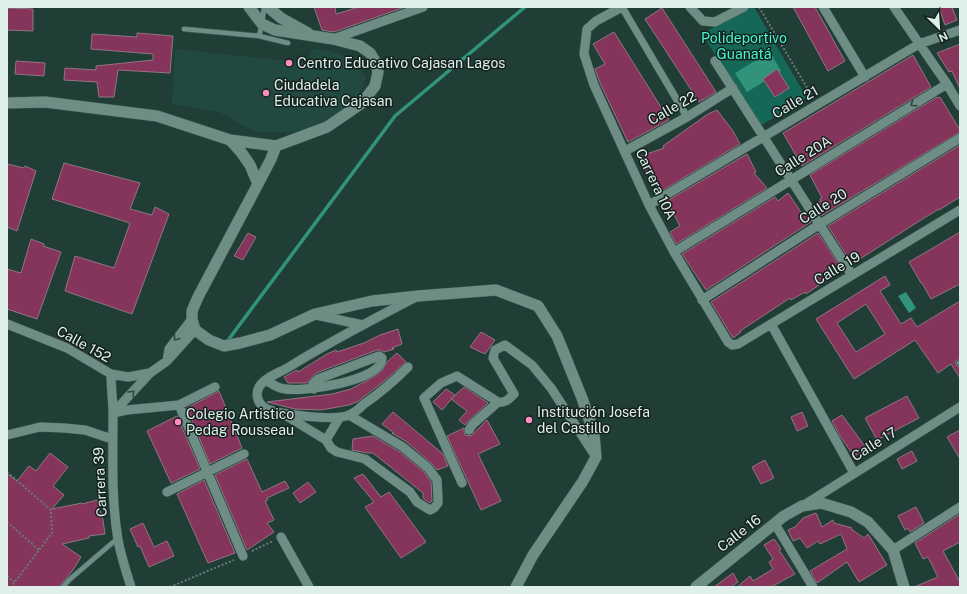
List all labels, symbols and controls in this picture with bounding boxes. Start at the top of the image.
north arrow [919,8,959,48]
park label: Polideportivo Guanatá [701,30,787,62]
text: N [937,30,950,44]
place label: Centro Educativo Cajasan Lagos [297,55,505,71]
marker: Centro Educativo Cajasan Lagos [284,58,294,68]
place label: Ciudadela Educativa Cajasan [274,77,393,109]
street label: Calle 21 [769,82,821,122]
marker: Ciudadela Educativa Cajasan [261,88,271,98]
street label: Calle 22 [645,88,699,128]
one-way arrow [910,100,917,107]
street label: Calle 20A [772,132,834,180]
street label: Carrera 10A [633,146,679,222]
street label: Calle 20 [796,185,850,227]
street label: Calle 19 [811,248,863,288]
street label: Calle 152 [54,323,114,365]
one-way arrow [174,334,181,341]
one-way arrow [127,390,134,398]
place label: Institución Josefa del Castillo [537,404,650,436]
place label: Colegio Artistico Pedag Rousseau [186,406,294,438]
marker: Institución Josefa del Castillo [524,415,534,425]
marker: Colegio Artistico Pedag Rousseau [173,417,183,427]
street label: Calle 17 [848,424,900,464]
street label: Carrera 39 [90,446,110,517]
street label: Calle 16 [714,511,764,555]

